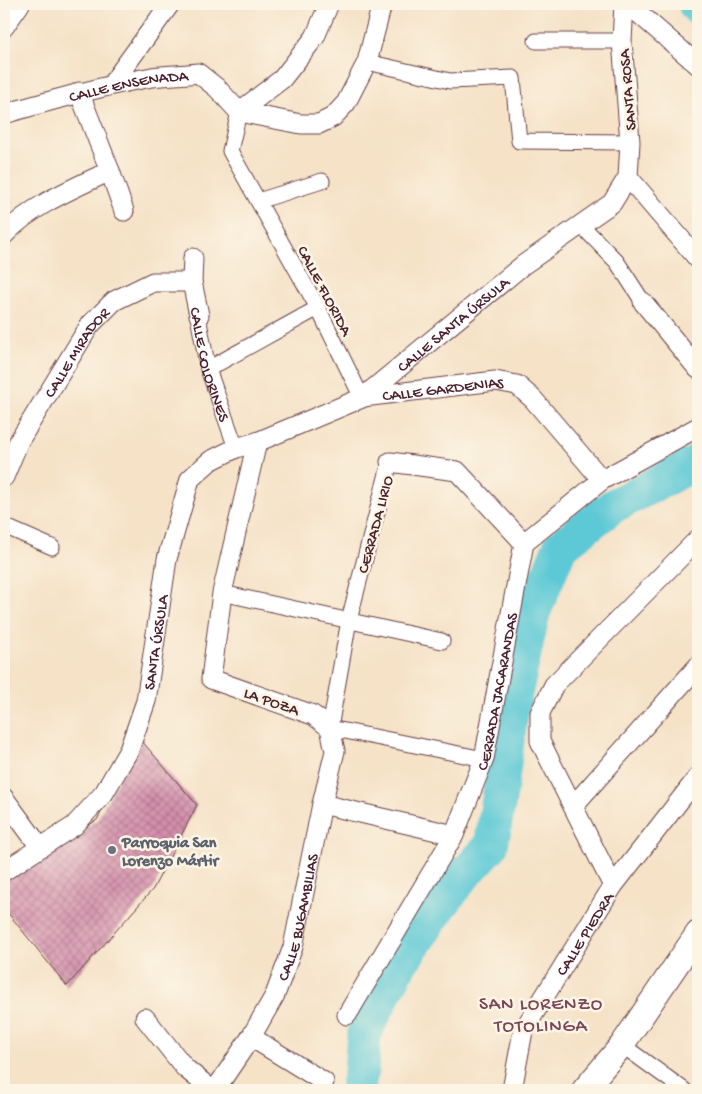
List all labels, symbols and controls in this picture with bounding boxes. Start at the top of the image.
street label: SANTA ROSA [616,47,643,131]
street label: CALLE ENSENADA [67,68,190,108]
street label: CALLE FLORIDA [291,243,355,341]
street label: CALLE SANTA ÚRSULA [395,273,516,378]
street label: CALLE MIRADOR [42,304,115,402]
street label: CALLE COLORINES [183,306,232,425]
street label: CALLE GARDENIAS [382,375,506,408]
street label: CERRADA LIRIO [355,474,400,576]
street label: SANTA ÚRSULA [142,592,175,692]
street label: CERRADA JACARANDAS [474,611,524,774]
street label: LA POZA [241,685,303,722]
place label: Parroquia San Lorenzo Mártir [121,835,220,872]
marker: Parroquia San Lorenzo Mártir [106,844,118,856]
street label: CALLE BUGAMBILIAS [275,852,325,984]
street label: CALLE PIEDRA [554,889,620,980]
district label: SAN LORENZO TOTOLINGA [479,994,603,1039]

